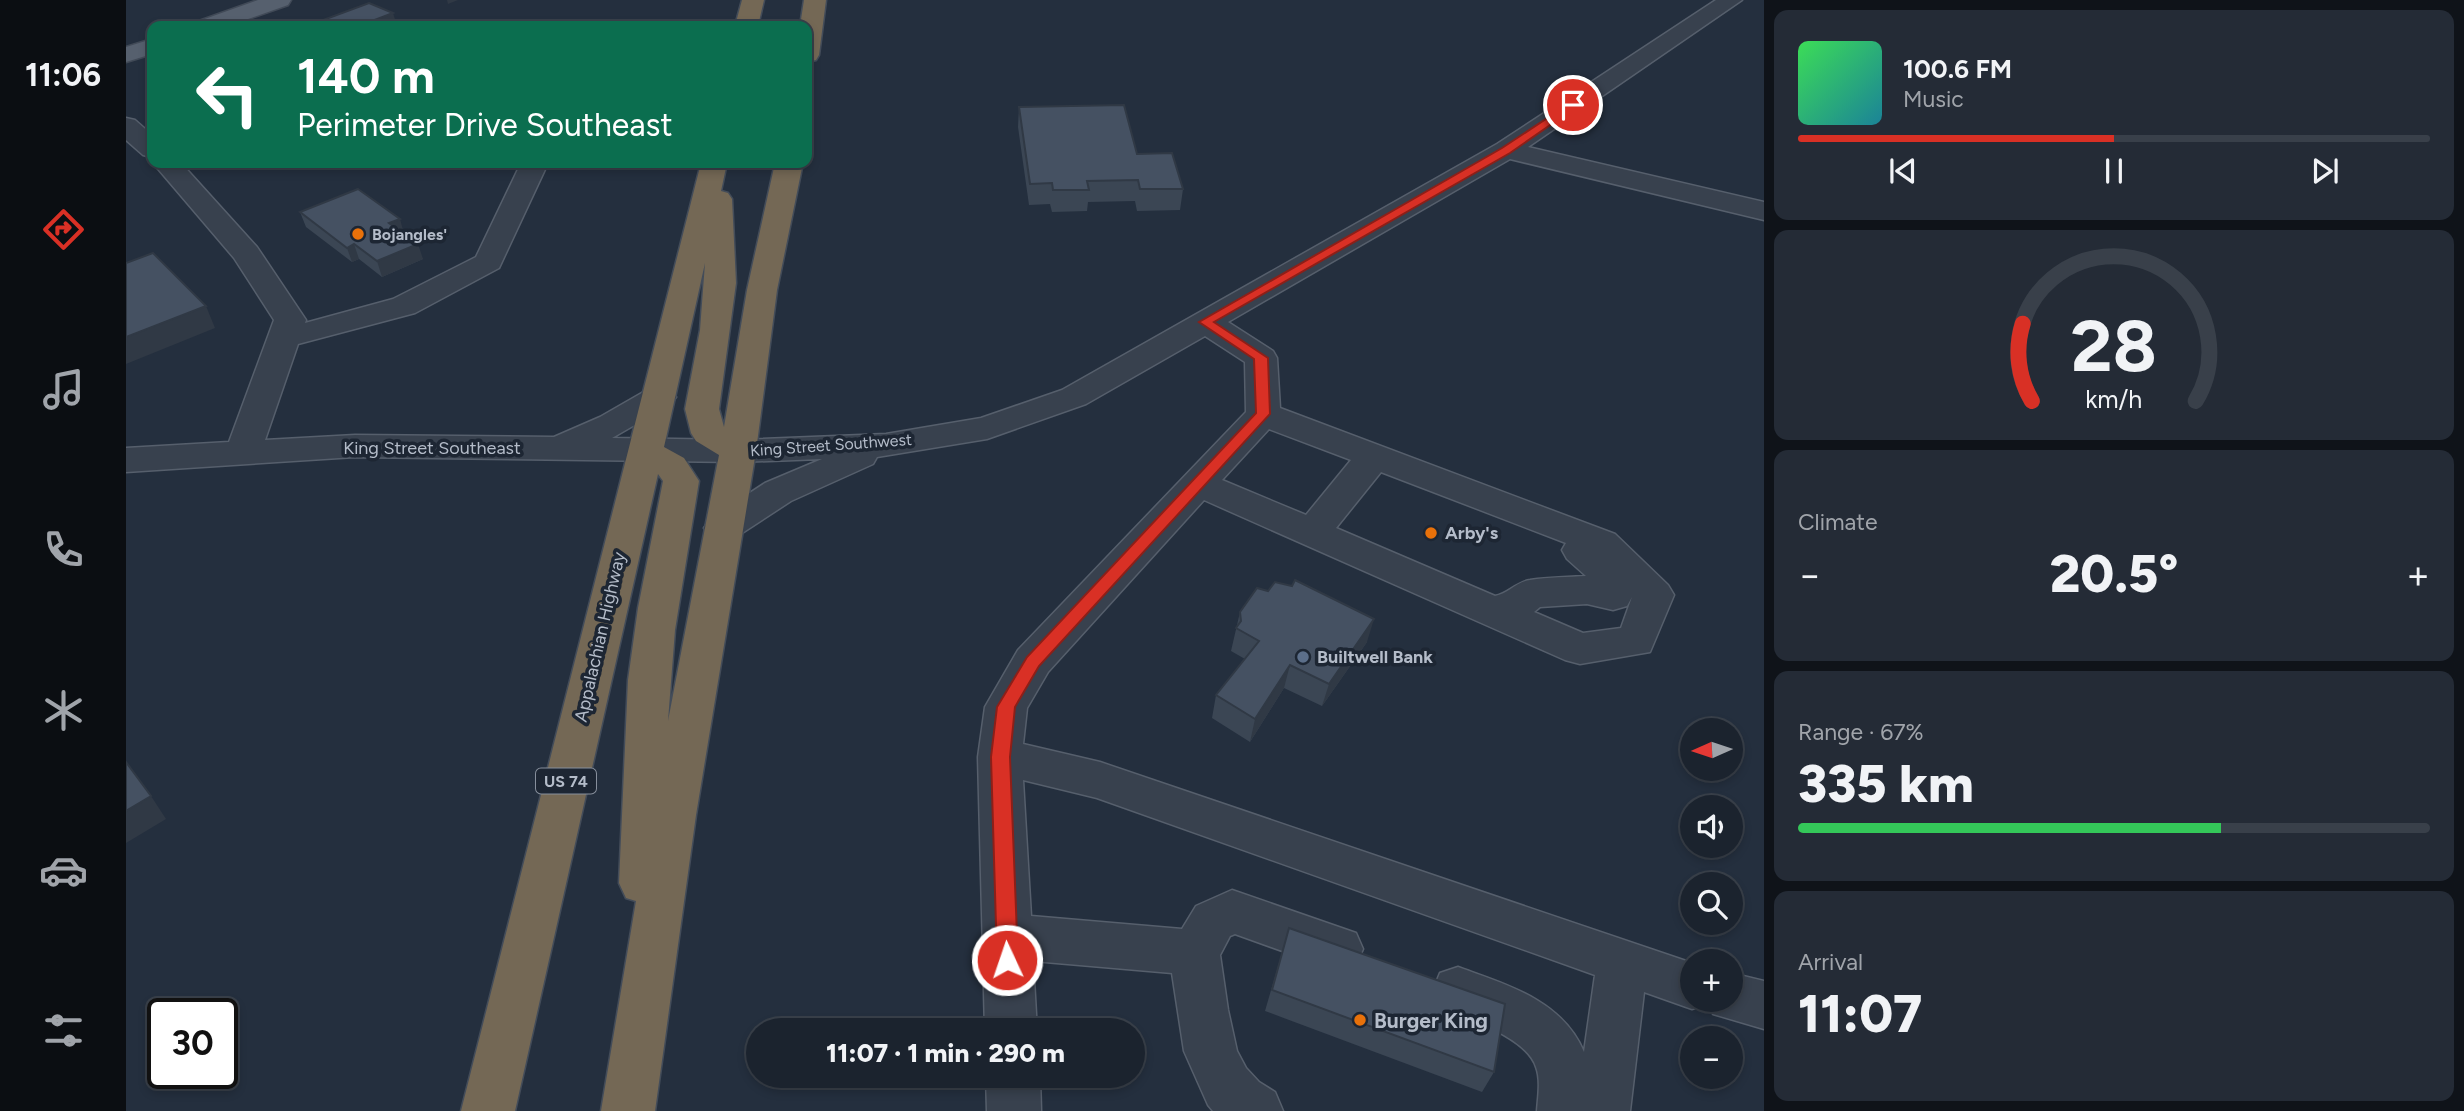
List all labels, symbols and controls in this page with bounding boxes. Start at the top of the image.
text: 140 m [297,46,435,105]
icon: left [182,49,273,140]
text: 100.6 FM [1903,53,2012,85]
text: 11:06 [25,56,101,94]
pin [1543,75,1603,135]
text: Music [1903,85,1964,113]
icon: arrive [1554,86,1592,124]
text: Perimeter Drive Southeast [297,106,673,144]
icon: previous [1884,152,1922,190]
icon: pause [2095,152,2133,190]
icon: next [2306,152,2344,190]
icon: directions [39,205,88,254]
place label: Bojangles' [372,225,447,244]
marker: Bojangles' [350,226,366,242]
text: 28 [2071,303,2157,390]
icon: music [39,365,88,414]
text: km/h [2085,384,2143,414]
street label: King Street Southwest [750,430,912,460]
street label: King Street Southeast [343,437,521,459]
text: Climate [1798,508,1877,536]
place label: Arby's [1445,522,1499,544]
icon: phone [39,525,88,574]
marker: Arby's [1423,525,1439,541]
text: 20.5° [2050,543,2178,605]
street label: Appalachian Highway [570,549,630,724]
text: − [1798,552,1822,598]
text: + [2406,552,2430,598]
place label: Builtwell Bank [1317,646,1433,668]
marker: Builtwell Bank [1295,649,1311,665]
icon: climate [39,686,88,735]
north arrow [1680,718,1743,780]
map controls [1680,718,1743,1089]
text: Range · 67% [1798,718,1924,746]
text: 335 km [1798,753,1974,815]
road number: US 74 [536,768,596,794]
button: sound [1680,795,1743,858]
icon: car [39,846,88,895]
button: search [1680,872,1743,935]
position arrow [970,923,1044,997]
text: Arrival [1798,948,1863,976]
button: + [1680,949,1743,1012]
text: 11:07 [1798,983,1922,1045]
speed limit sign: 30 [147,998,238,1089]
icon: filters [39,1006,88,1055]
place label: Burger King [1374,1008,1488,1033]
marker: Burger King [1352,1012,1368,1028]
button: − [1680,1026,1743,1089]
text: 11:07 · 1 min · 290 m [826,1037,1065,1069]

